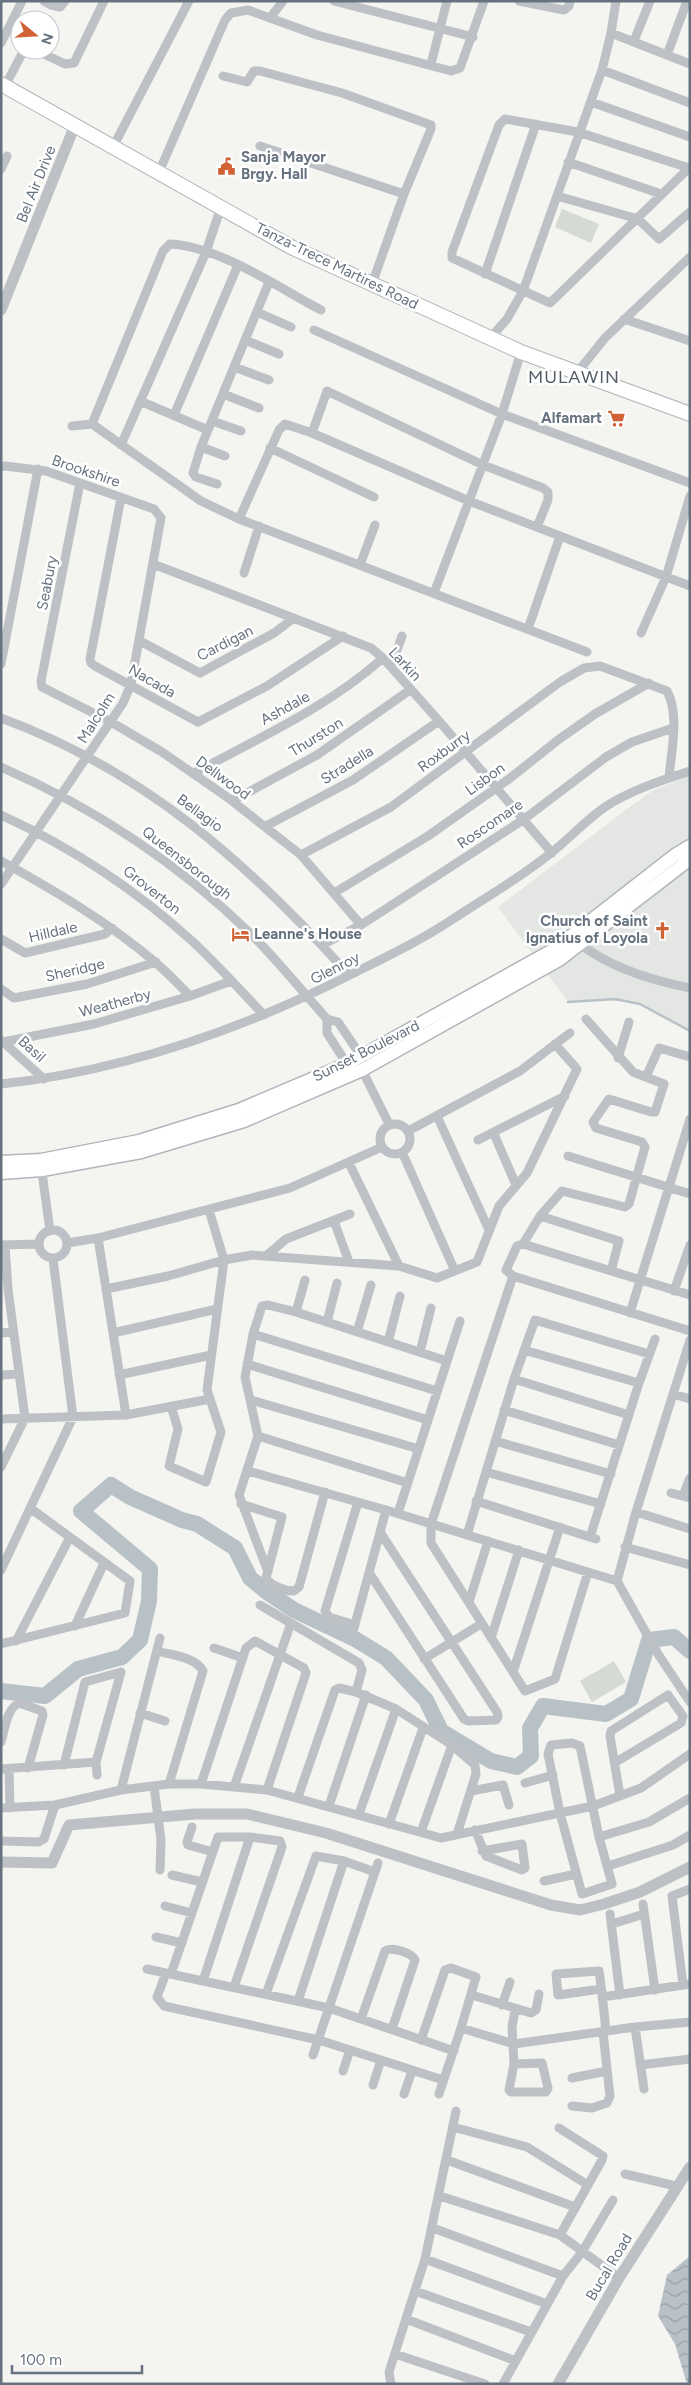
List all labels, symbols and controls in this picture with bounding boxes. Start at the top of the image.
north arrow [10,10,60,60]
text: N [37,31,57,47]
street label: Bel Air Drive [12,143,60,225]
place label: Sanja Mayor Brgy. Hall [241,148,326,183]
public building icon: Sanja Mayor Brgy. Hall [217,156,237,176]
street label: Tanza-Trece Martires Road [253,219,421,313]
district label: MULAWIN [528,366,620,388]
supermarket icon: Alfamart [606,408,626,428]
place label: Alfamart [541,409,602,427]
street label: Brookshire [49,451,123,491]
street label: Seabury [33,554,61,612]
street label: Cardigan [194,621,256,665]
street label: Larkin [385,643,425,685]
street label: Nacada [125,660,179,702]
street label: Ashdale [257,687,313,729]
street label: Malcolm [73,689,119,747]
street label: Thurston [286,714,346,760]
street label: Roxburry [414,726,474,776]
street label: Stradella [317,742,377,788]
street label: Dellwood [192,752,254,804]
street label: Lisbon [462,759,508,799]
street label: Bellagio [173,790,227,836]
street label: Roscomare [454,795,526,853]
street label: Queensborough [139,822,235,904]
street label: Groverton [119,862,185,918]
place label: Church of Saint Ignatius of Loyola [526,912,648,947]
street label: Hilldale [27,918,79,946]
church icon: Church of Saint Ignatius of Loyola [652,920,672,940]
hotel icon: Leanne's House [230,924,250,944]
place label: Leanne's House [254,925,362,943]
street label: Glenroy [307,948,363,988]
street label: Sheridge [44,954,106,986]
street label: Weatherby [77,985,153,1021]
street label: Sunset Boulevard [310,1016,422,1086]
street label: Basil [15,1032,49,1066]
street label: Bucal Road [582,2230,636,2304]
scale bar [12,2342,142,2374]
text: 100 m [20,2351,62,2369]

